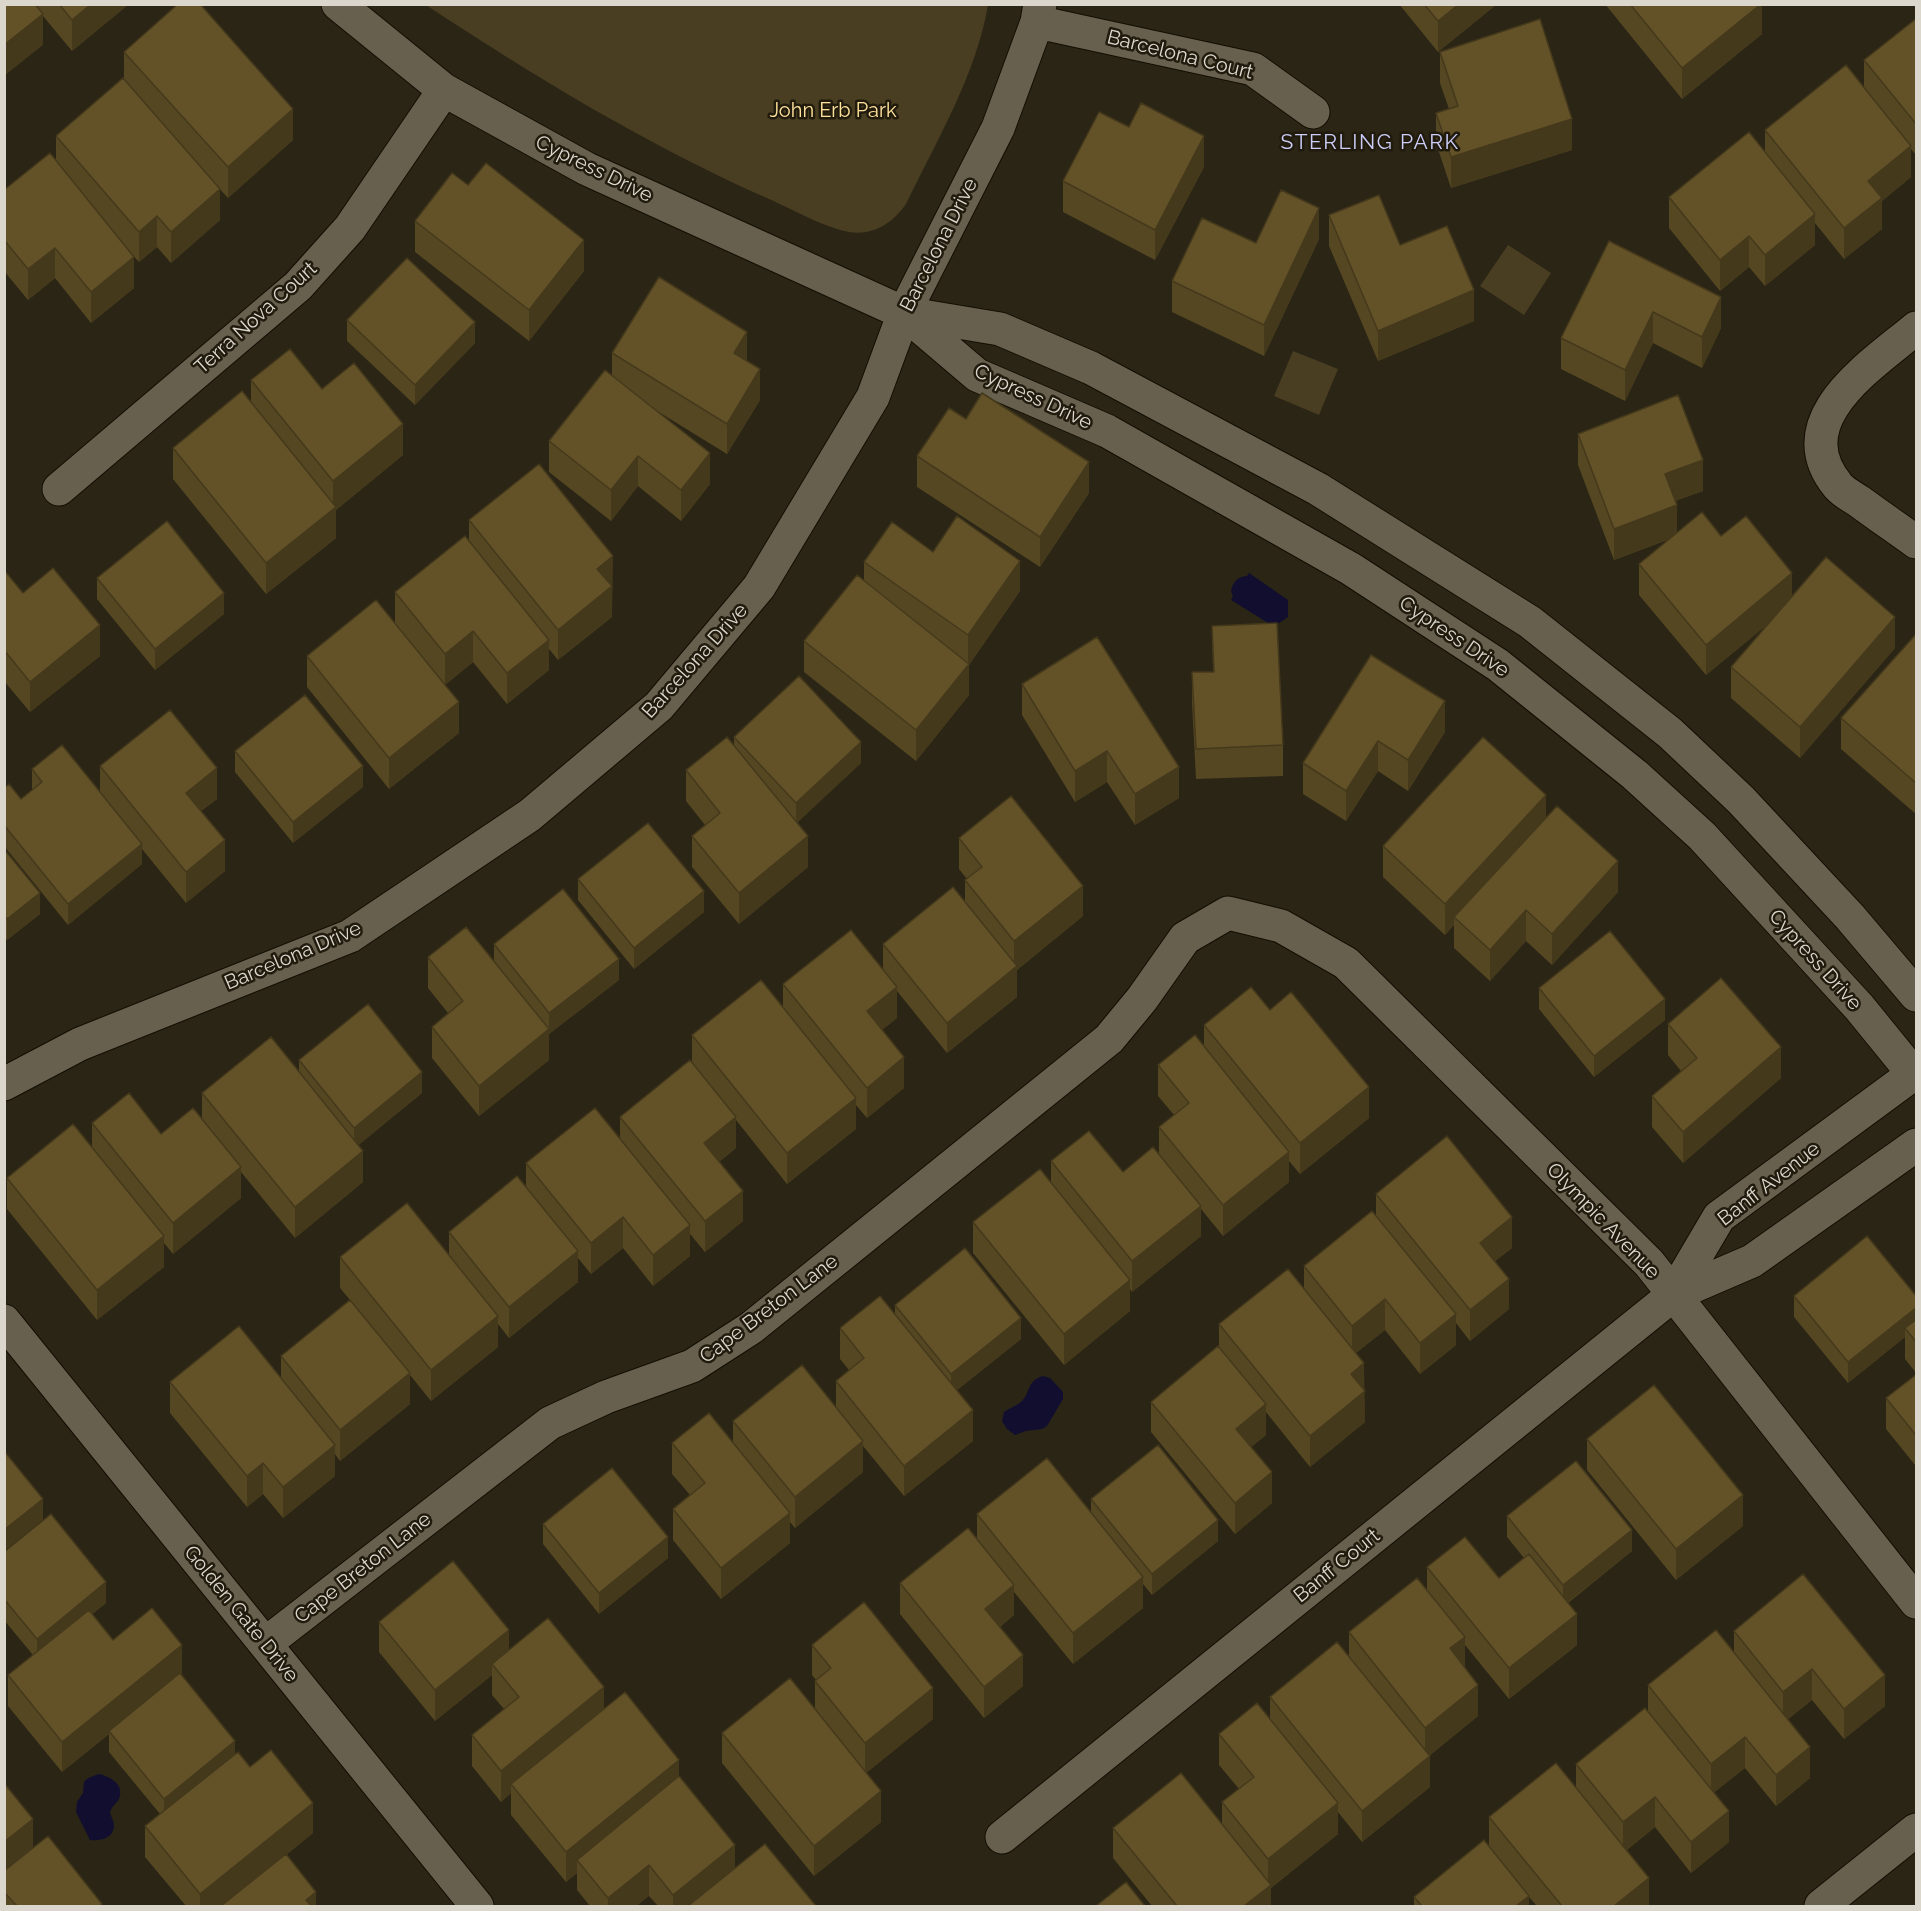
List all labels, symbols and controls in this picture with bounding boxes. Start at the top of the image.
street label: Barcelona Court [1104,25,1256,85]
park label: John Erb Park [769,99,897,123]
street label: Cypress Drive [531,130,657,208]
district label: STERLING PARK [1280,130,1460,156]
street label: Barcelona Drive [895,174,983,316]
street label: Terra Nova Court [190,257,322,379]
street label: Cypress Drive [970,359,1096,435]
street label: Cypress Drive [1394,591,1514,683]
street label: Barcelona Drive [637,599,753,723]
street label: Cypress Drive [1763,905,1867,1015]
street label: Barcelona Drive [221,916,365,996]
street label: Banff Avenue [1713,1137,1825,1231]
street label: Olympic Avenue [1541,1158,1665,1284]
street label: Cape Breton Lane [695,1249,843,1369]
street label: Cape Breton Lane [290,1507,436,1629]
street label: Banff Court [1289,1524,1385,1608]
street label: Golden Gate Drive [179,1541,303,1687]

